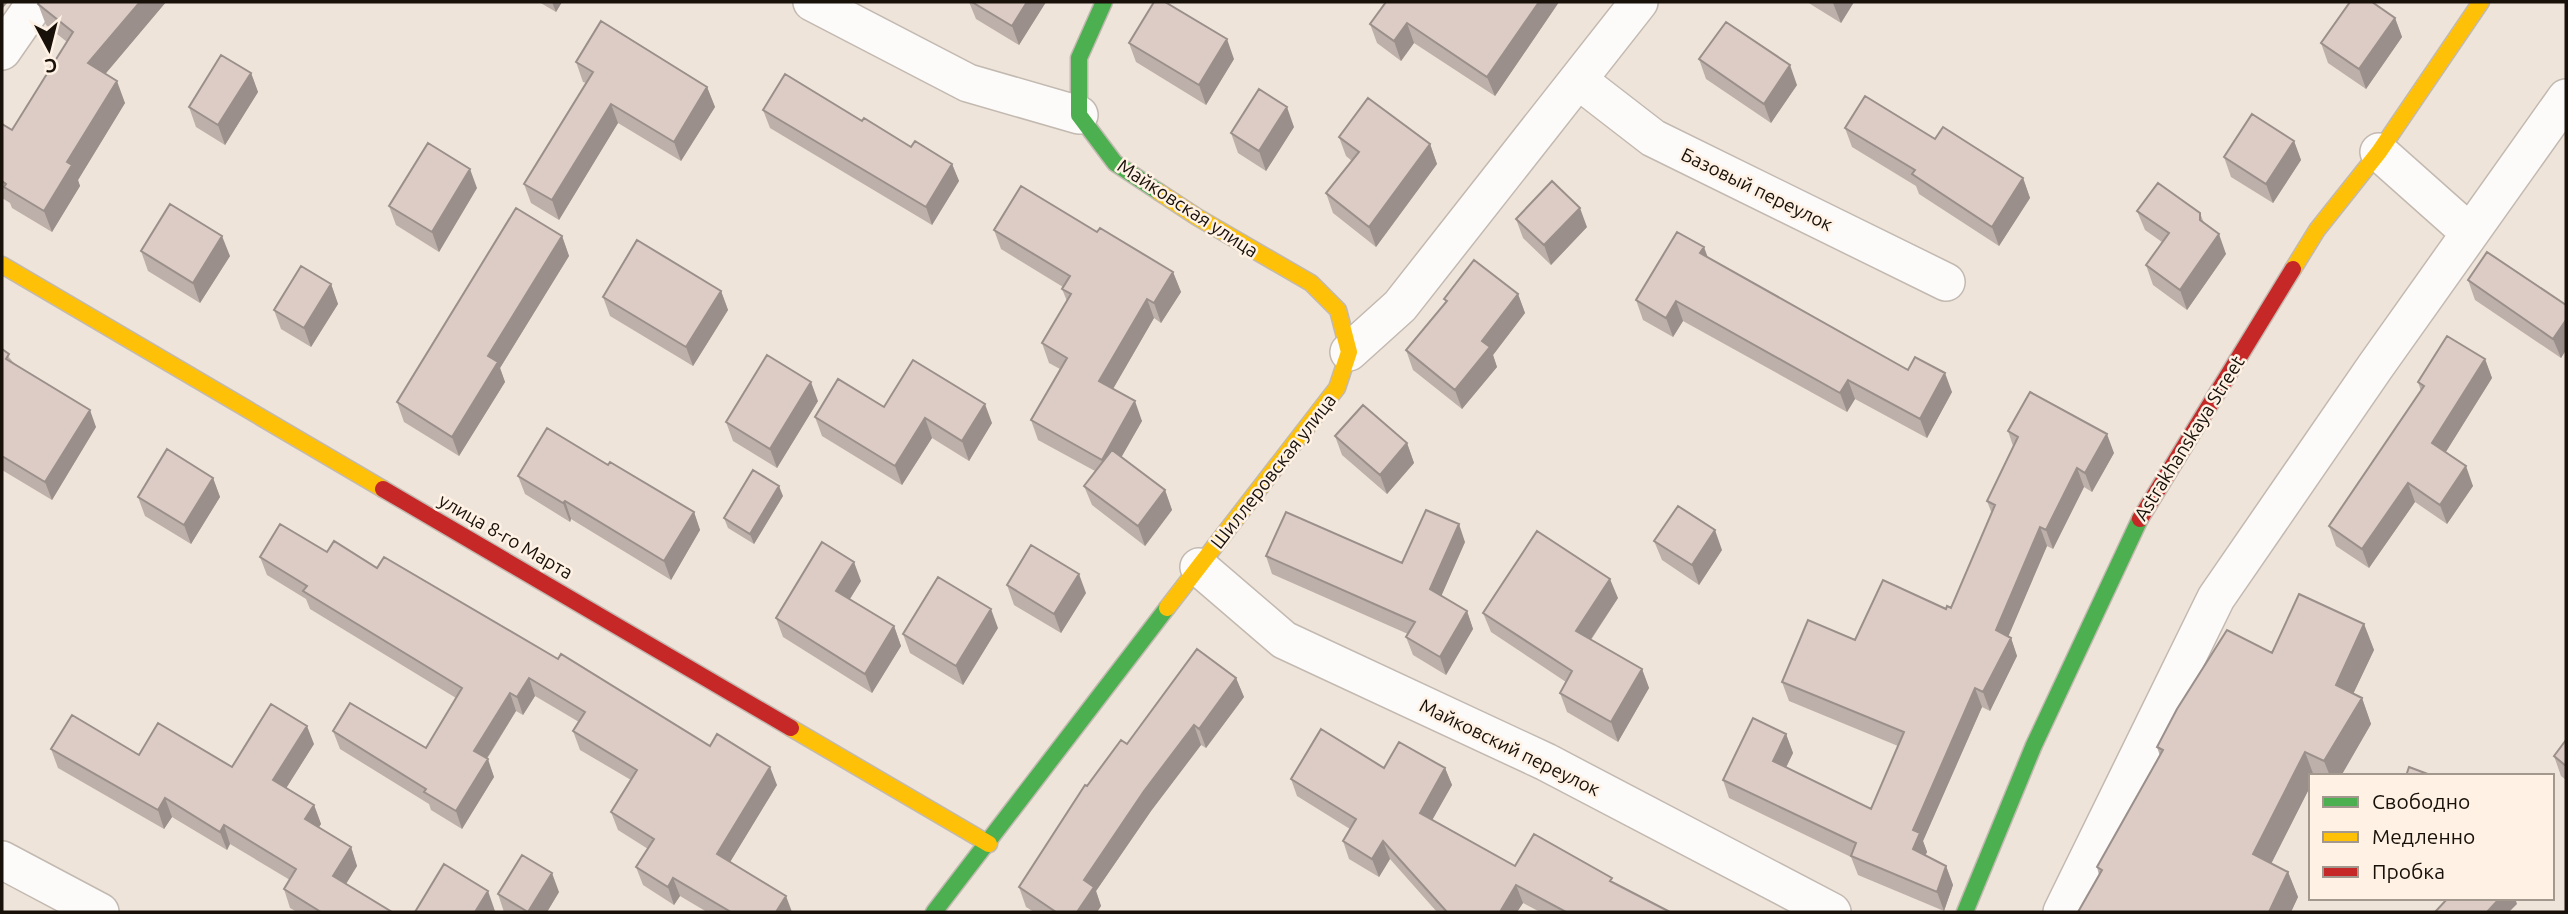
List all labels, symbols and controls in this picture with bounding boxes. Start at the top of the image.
north arrow [14,14,84,84]
text: С [44,54,58,78]
street label: Базовый переулок [1678,143,1837,235]
street label: Майковская улица [1113,154,1263,262]
street label: Astrakhanskaya Street [2129,351,2249,524]
street label: Шиллеровская улица [1206,389,1340,553]
street label: улица 8-го Марта [435,489,577,583]
street label: Майковский переулок [1416,694,1604,800]
legend [2309,774,2554,900]
text: Свободно [2372,789,2470,813]
text: Медленно [2372,824,2475,848]
text: Пробка [2372,859,2445,883]

